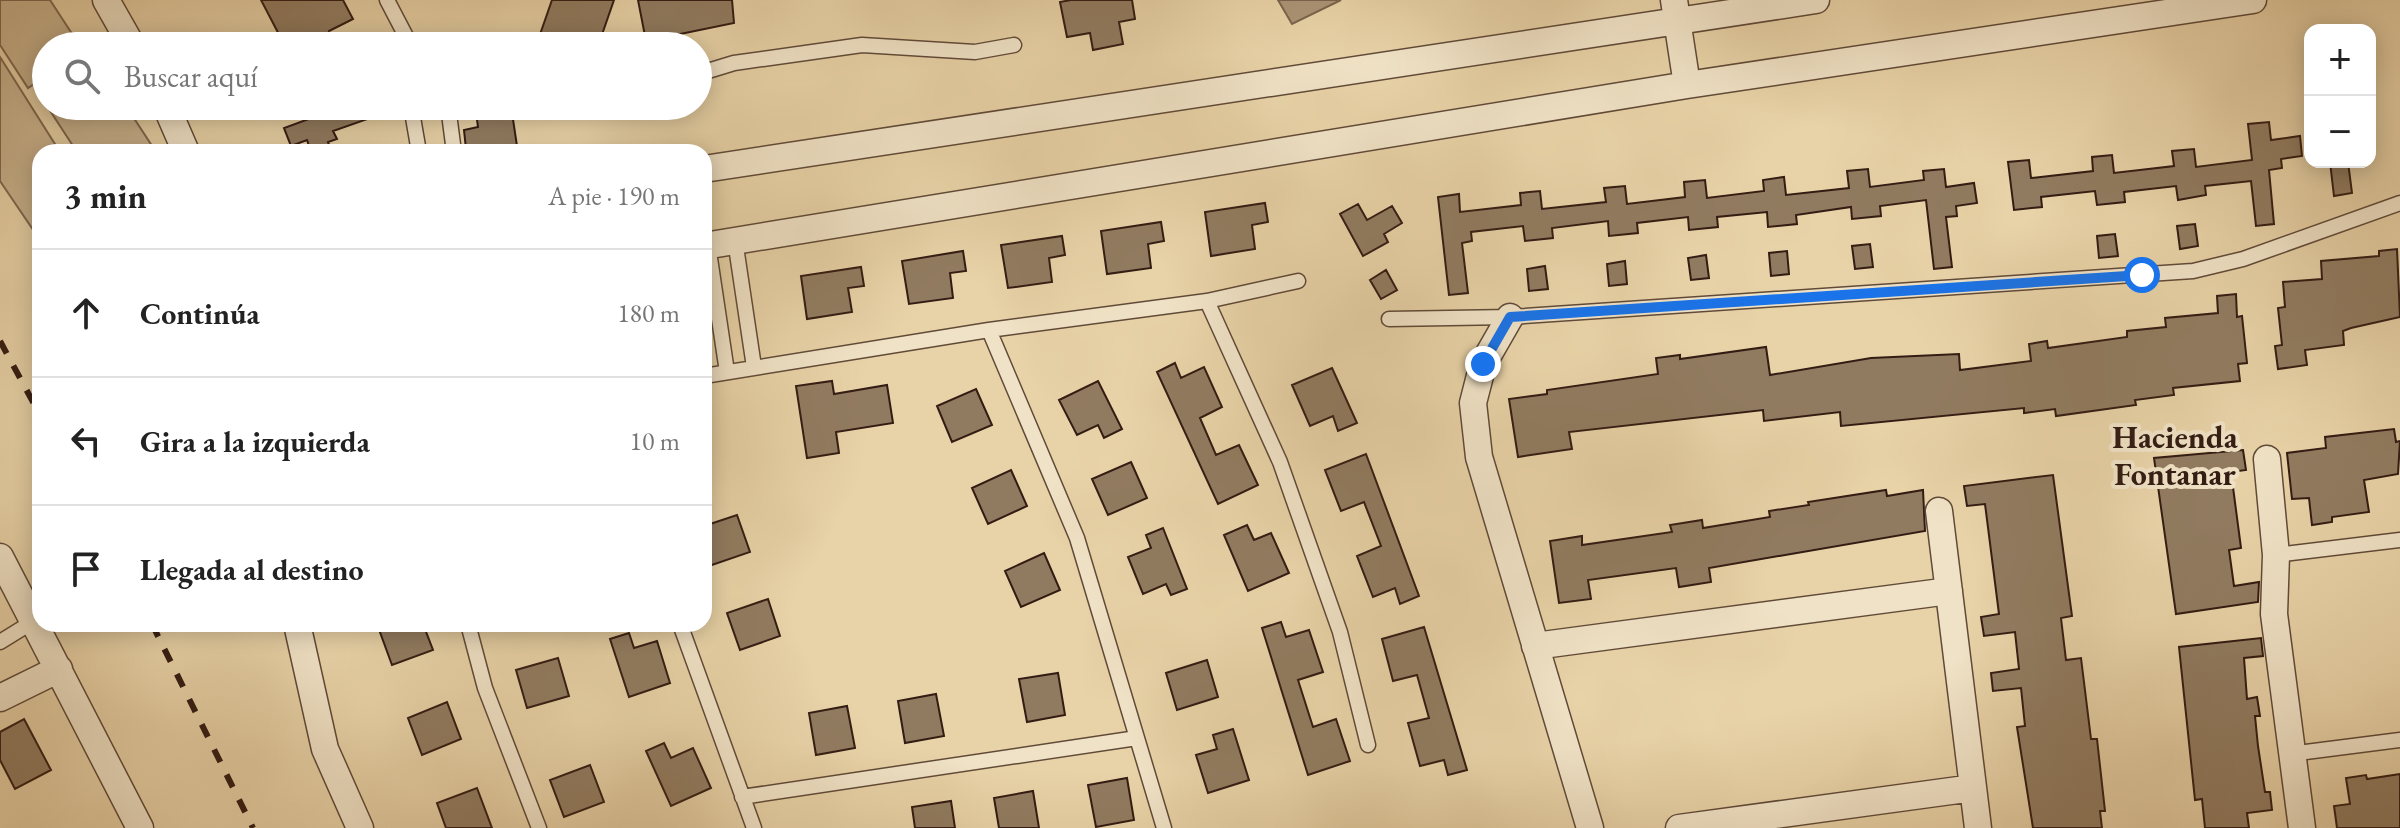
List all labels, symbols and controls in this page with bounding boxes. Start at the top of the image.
map controls [2304,24,2376,168]
button: + [2304,24,2376,96]
search box [32,32,712,120]
icon: search [60,54,104,98]
text: Buscar aquí [124,57,258,96]
button: − [2304,96,2376,168]
text: 3 min [64,174,147,218]
text: A pie · 190 m [548,179,680,213]
route start [2124,257,2160,293]
icon: ahead [64,291,108,335]
text: Continúa [140,294,260,333]
text: 180 m [617,296,680,330]
route end [1465,346,1501,382]
district label: Hacienda Fontanar [2112,416,2239,495]
icon: left [64,419,108,463]
text: Gira a la izquierda [140,422,370,461]
text: 10 m [630,424,680,458]
icon: arrive [64,547,108,591]
text: Llegada al destino [140,550,364,589]

